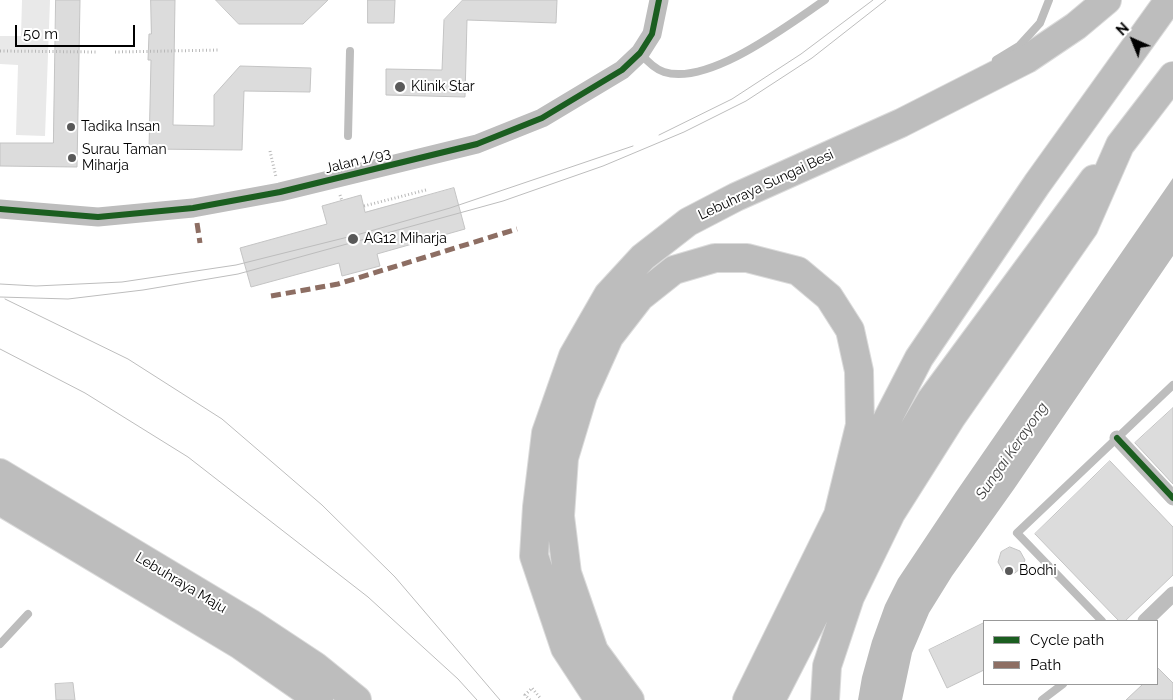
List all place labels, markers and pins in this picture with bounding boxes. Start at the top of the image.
place label: Klinik Star [411,79,475,95]
marker: Klinik Star [393,80,407,94]
place label: Tadika Insan [81,119,160,135]
marker: Tadika Insan [65,121,77,133]
place label: Surau Taman Miharja [82,142,167,174]
marker: Surau Taman Miharja [66,152,78,164]
place label: AG12 Miharja [364,231,447,247]
marker: AG12 Miharja [346,232,360,246]
place label: Bodhi [1019,563,1057,579]
marker: Bodhi [1003,565,1015,577]

